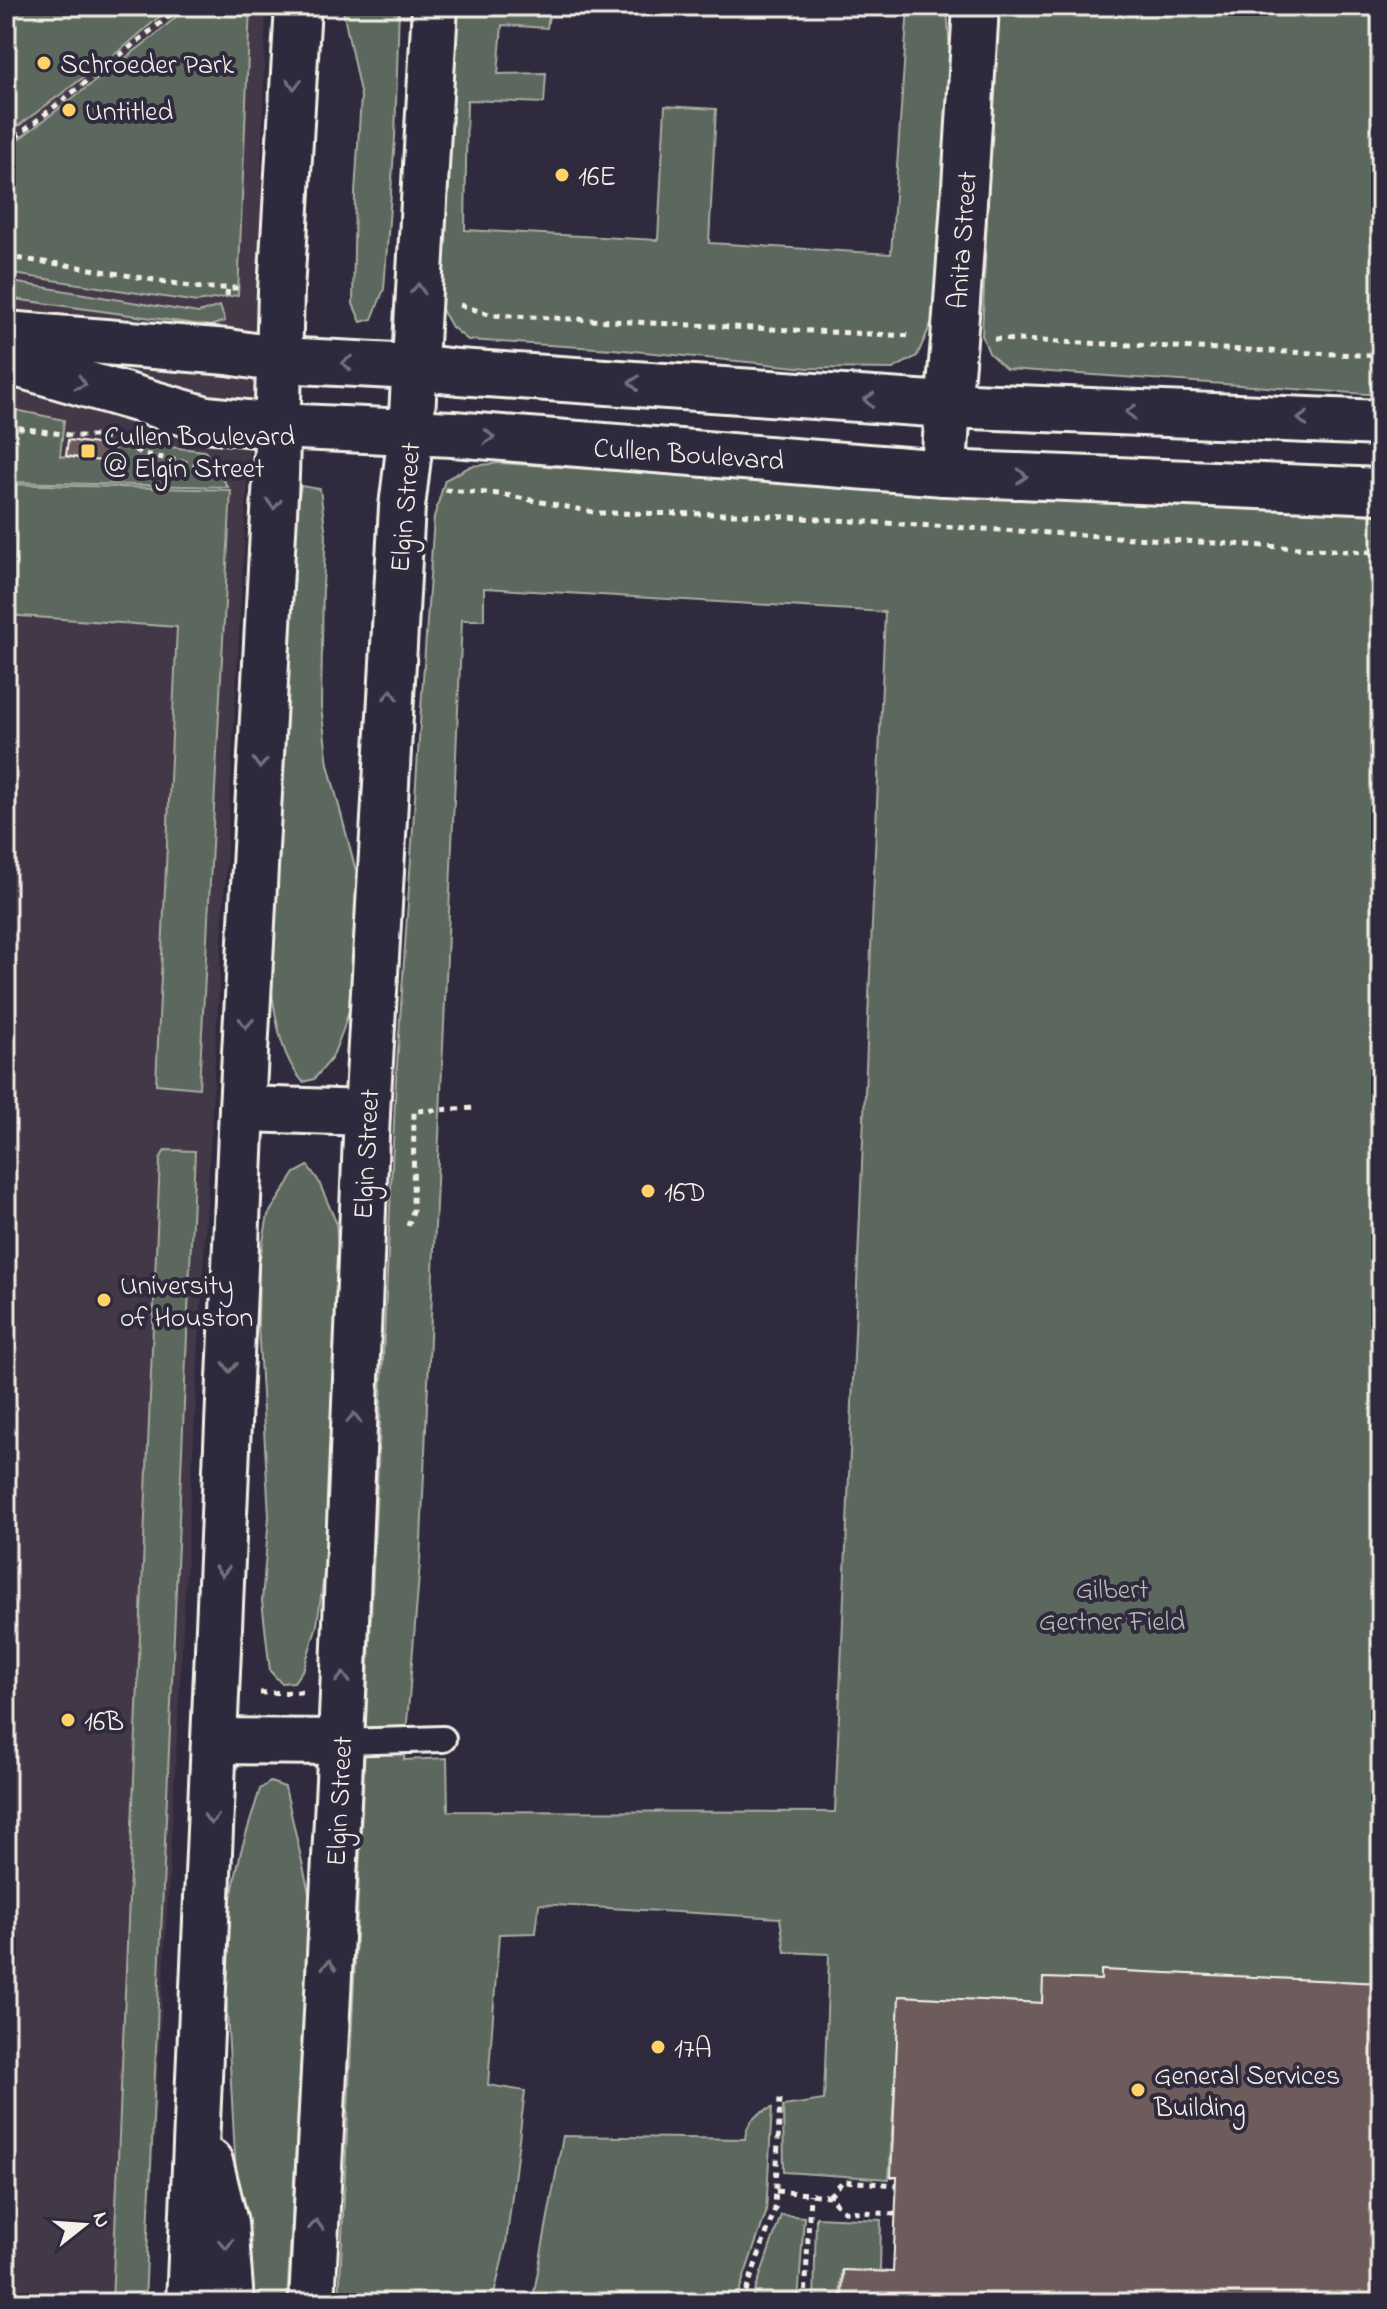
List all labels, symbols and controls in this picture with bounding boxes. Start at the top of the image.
place label: Schroeder Park [60,46,235,87]
marker: Schroeder Park [35,54,53,72]
one-way arrow [285,78,302,91]
place label: Untitled [85,93,174,134]
marker: Untitled [60,101,78,119]
place label: 16E [578,158,616,199]
marker: 16E [553,166,571,184]
street label: Anita Street [939,170,990,311]
one-way arrow [409,282,426,295]
one-way arrow [340,355,353,372]
one-way arrow [73,374,87,390]
one-way arrow [627,375,640,392]
one-way arrow [862,392,875,409]
one-way arrow [1124,404,1137,421]
one-way arrow [1296,411,1309,428]
place label: Cullen Boulevard @ Elgin Street [104,418,295,491]
one-way arrow [482,428,495,445]
street label: Cullen Boulevard [592,429,786,484]
street label: Elgin Street [381,440,434,574]
marker: Cullen Boulevard @ Elgin Street [79,442,97,460]
one-way arrow [1016,467,1029,484]
one-way arrow [266,498,283,511]
one-way arrow [382,688,399,701]
one-way arrow [252,757,269,770]
one-way arrow [238,1017,255,1030]
street label: Elgin Street [345,1088,392,1221]
place label: 16D [664,1174,706,1215]
marker: 16D [639,1182,657,1200]
place label: University of Houston [120,1267,253,1340]
marker: University of Houston [95,1291,113,1309]
one-way arrow [222,1361,239,1373]
one-way arrow [345,1411,362,1424]
one-way arrow [213,1565,230,1578]
park label: Gilbert Gertner Field [1039,1571,1185,1644]
one-way arrow [334,1671,351,1684]
place label: 16B [84,1703,124,1744]
marker: 16B [59,1711,77,1729]
street label: Elgin Street [318,1735,365,1868]
one-way arrow [202,1813,219,1826]
one-way arrow [321,1958,338,1971]
place label: 17A [674,2030,712,2071]
marker: 17A [649,2038,667,2056]
place label: General Services Building [1153,2057,1340,2130]
marker: General Services Building [1129,2081,1147,2099]
north arrow [44,2185,124,2265]
text: N [83,2208,118,2232]
one-way arrow [307,2218,324,2231]
one-way arrow [217,2238,234,2251]

